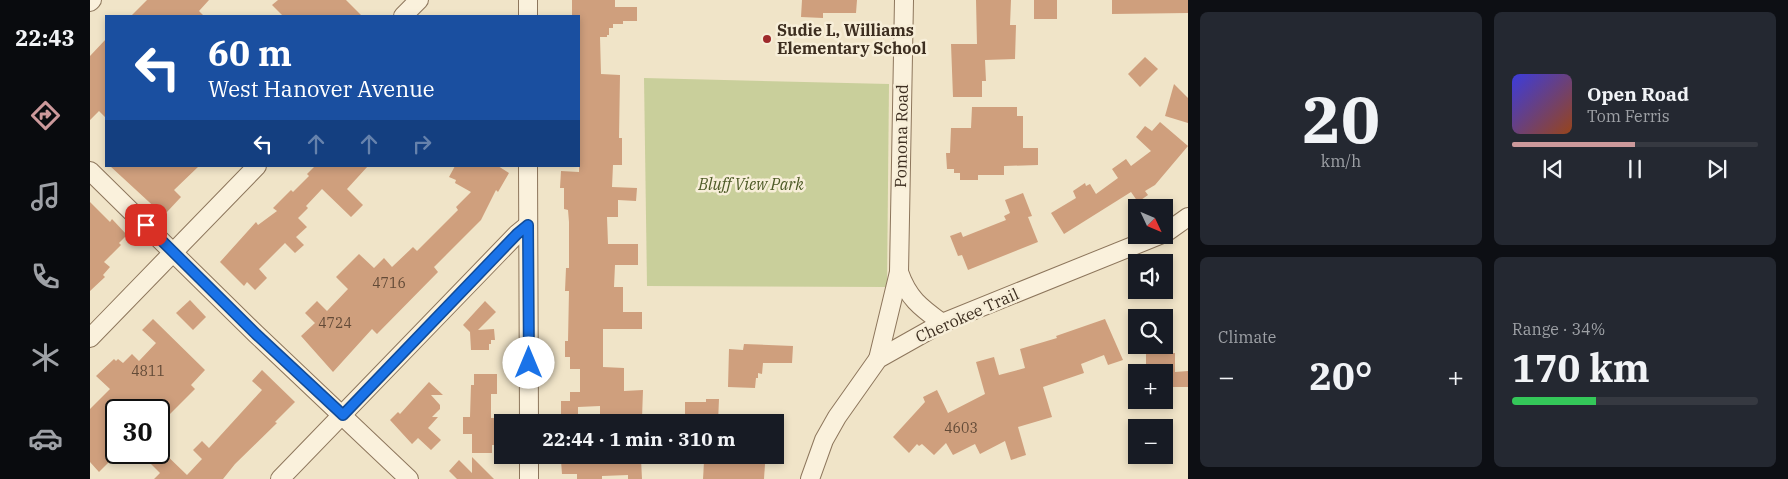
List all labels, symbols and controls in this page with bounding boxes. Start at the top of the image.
place label: Sudie L, Williams Elementary School [777,20,926,58]
text: 22:43 [15,23,75,52]
text: 60 m [208,30,292,76]
marker: Sudie L, Williams Elementary School [761,33,773,45]
icon: left [125,35,190,100]
text: West Hanover Avenue [208,74,435,103]
text: 20 [1302,76,1380,161]
text: Open Road [1587,82,1689,106]
street label: Pomona Road [890,84,912,188]
icon: directions [28,98,63,133]
text: Tom Ferris [1587,106,1670,126]
icon: left [249,130,277,158]
icon: ahead [302,130,330,158]
icon: ahead [355,130,383,158]
icon: right [408,130,436,158]
text: km/h [1321,151,1361,171]
icon: previous [1539,155,1567,183]
icon: pause [1621,155,1649,183]
icon: next [1703,155,1731,183]
park label: Bluff View Park [697,174,804,194]
icon: music [28,179,63,214]
north arrow [1128,199,1172,244]
map controls [1128,199,1173,464]
pin [125,204,167,246]
icon: arrive [132,211,160,239]
button: sound [1128,254,1173,299]
icon: phone [28,259,63,294]
house number: 4716 [372,274,406,292]
street label: Cherokee Trail [912,283,1022,347]
button: search [1128,309,1173,354]
house number: 4724 [318,314,352,332]
text: Range · 34% [1512,319,1605,339]
text: Climate [1218,327,1276,347]
position arrow [502,336,554,388]
icon: climate [28,340,63,375]
text: 170 km [1512,343,1650,392]
text: 20° [1309,351,1373,400]
text: − [1218,358,1235,395]
text: + [1447,358,1464,395]
house number: 4811 [131,362,165,380]
button: + [1128,364,1173,409]
speed limit sign: 30 [105,399,170,464]
house number: 4603 [944,419,978,437]
button: − [1128,419,1173,464]
icon: car [28,421,63,456]
text: 22:44 · 1 min · 310 m [543,427,735,451]

